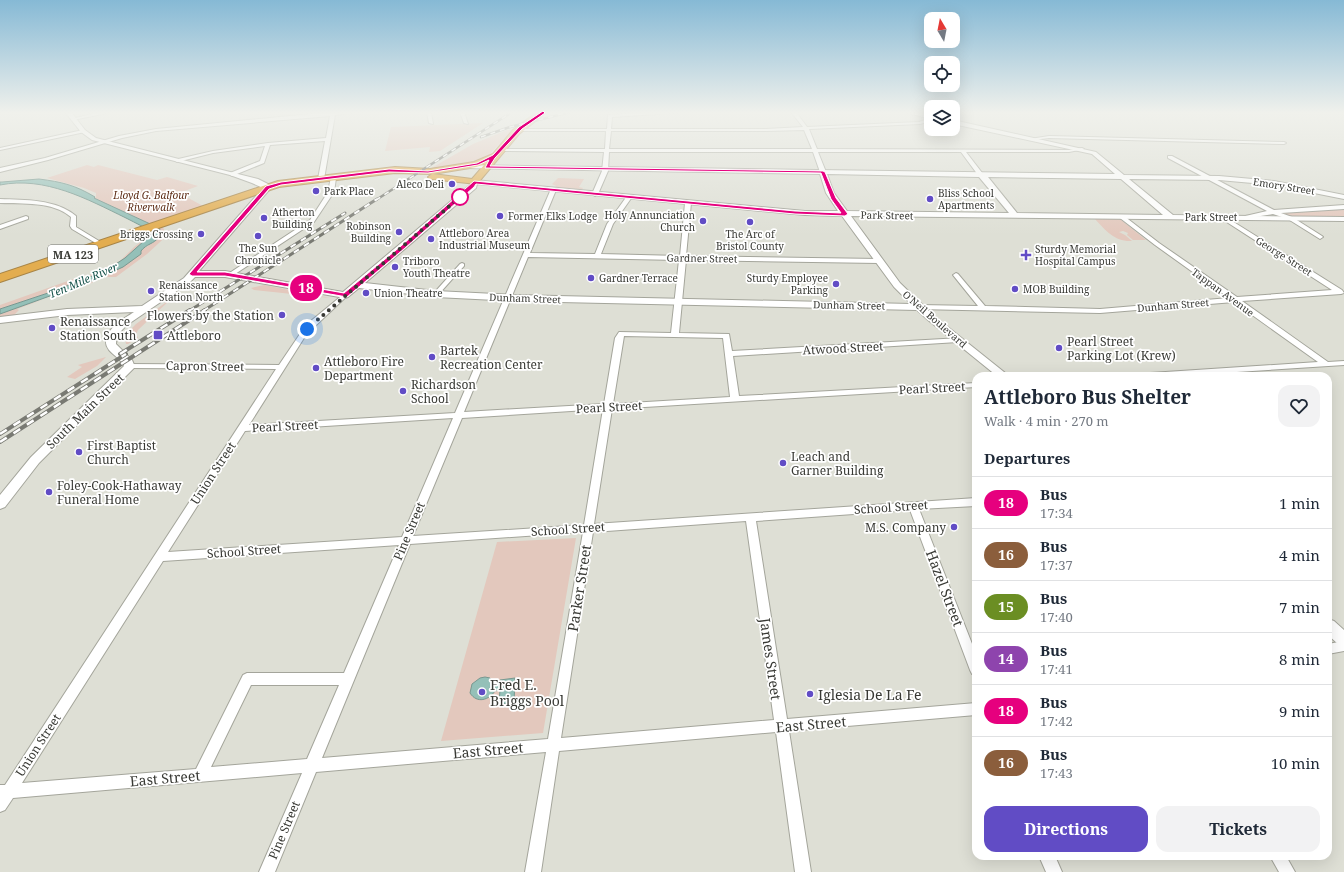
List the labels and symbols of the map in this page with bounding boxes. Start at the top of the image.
north arrow [924,12,960,48]
street label: Emory Street [1252,174,1316,198]
place label: Aleco Deli [396,177,445,191]
marker: Aleco Deli [447,179,457,189]
place label: Park Place [324,184,374,198]
marker: Park Place [311,186,321,196]
place label: Bliss School Apartments [938,186,995,212]
park label: Lloyd G. Balfour Riverwalk [112,188,189,214]
unlabelled marker [451,188,469,206]
marker: Bliss School Apartments [925,194,935,204]
place label: Atherton Building [272,205,315,231]
place label: Holy Annunciation Church [605,208,696,234]
street label: Park Street [861,208,914,222]
place label: Former Elks Lodge [508,209,597,223]
street label: Park Street [1185,210,1238,224]
marker: Former Elks Lodge [495,211,505,221]
marker: Atherton Building [259,213,269,223]
marker: Holy Annunciation Church [698,216,708,226]
marker: The Arc of Bristol County [745,217,755,227]
place label: Robinson Building [346,219,392,245]
place label: Attleboro Area Industrial Museum [439,226,531,252]
place label: Briggs Crossing [120,227,194,241]
marker: Robinson Building [394,227,404,237]
place label: The Arc of Bristol County [716,227,784,253]
marker: Briggs Crossing [196,229,206,239]
marker: The Sun Chronicle [253,231,263,241]
street label: George Street [1253,233,1315,279]
marker: Attleboro Area Industrial Museum [426,234,436,244]
place label: The Sun Chronicle [235,241,281,267]
place label: Sturdy Memorial Hospital Campus [1035,242,1116,268]
road number: MA 123 [48,245,98,263]
marker: Sturdy Memorial Hospital Campus [1020,249,1032,261]
street label: Gardner Street [667,250,738,266]
place label: Triboro Youth Theatre [402,254,470,280]
water label: Ten Mile River [46,258,121,301]
marker: Triboro Youth Theatre [390,262,400,272]
street label: Tappan Avenue [1189,265,1257,319]
place label: Gardner Terrace [599,271,678,285]
place label: Sturdy Employee Parking [747,271,829,297]
marker: Gardner Terrace [586,273,596,283]
line badge: 18 [288,275,324,301]
place label: Renaissance Station North [159,278,224,304]
marker: Sturdy Employee Parking [831,279,841,289]
place label: MOB Building [1023,282,1090,296]
marker: MOB Building [1010,284,1020,294]
marker: Renaissance Station North [146,286,156,296]
place label: Union Theatre [374,286,443,300]
street label: O'Neil Boulevard [900,287,970,351]
marker: Union Theatre [361,288,371,298]
street label: Dunham Street [489,290,562,306]
street label: Dunham Street [1137,295,1210,315]
street label: Dunham Street [813,297,886,313]
place label: Flowers by the Station [147,307,274,324]
marker: Flowers by the Station [277,310,287,320]
place label: Renaissance Station South [60,313,137,344]
your location [297,319,317,339]
marker: Renaissance Station South [47,323,57,333]
place label: Attleboro [167,327,221,344]
marker: Attleboro [152,329,164,341]
place label: Pearl Street Parking Lot (Krew) [1067,333,1176,364]
street label: Atwood Street [802,337,884,359]
place label: Bartek Recreation Center [440,342,543,373]
marker: Pearl Street Parking Lot (Krew) [1054,343,1064,353]
marker: Bartek Recreation Center [427,352,437,362]
place label: Attleboro Fire Department [324,353,404,384]
street label: Capron Street [166,357,244,375]
marker: Attleboro Fire Department [311,363,321,373]
street label: South Main Street [42,369,128,453]
place label: Richardson School [411,376,476,407]
street label: Pearl Street [898,378,966,398]
marker: Richardson School [398,386,408,396]
street label: Pearl Street [575,397,643,417]
street label: Pearl Street [251,416,319,436]
place label: First Baptist Church [87,437,156,468]
street label: Union Street [186,438,240,508]
marker: First Baptist Church [74,447,84,457]
place label: Leach and Garner Building [791,448,884,479]
marker: Leach and Garner Building [778,458,788,468]
place label: Foley-Cook-Hathaway Funeral Home [57,477,182,508]
marker: Foley-Cook-Hathaway Funeral Home [44,487,54,497]
street label: School Street [853,496,929,518]
street label: Pine Street [389,499,429,563]
street label: School Street [530,518,606,540]
place label: M.S. Company [865,519,946,536]
marker: M.S. Company [949,522,959,532]
street label: School Street [206,540,282,562]
street label: Parker Street [563,543,595,633]
street label: Hazel Street [922,547,968,629]
street label: James Street [756,616,786,701]
place label: Fred E. Briggs Pool [490,675,565,710]
place label: Iglesia De La Fe [818,685,922,704]
marker: Fred E. Briggs Pool [477,687,487,697]
marker: Iglesia De La Fe [805,689,815,699]
street label: Union Street [11,710,65,780]
street label: East Street [775,711,847,737]
street label: East Street [452,737,524,763]
street label: East Street [129,765,201,791]
street label: Pine Street [264,798,304,862]

